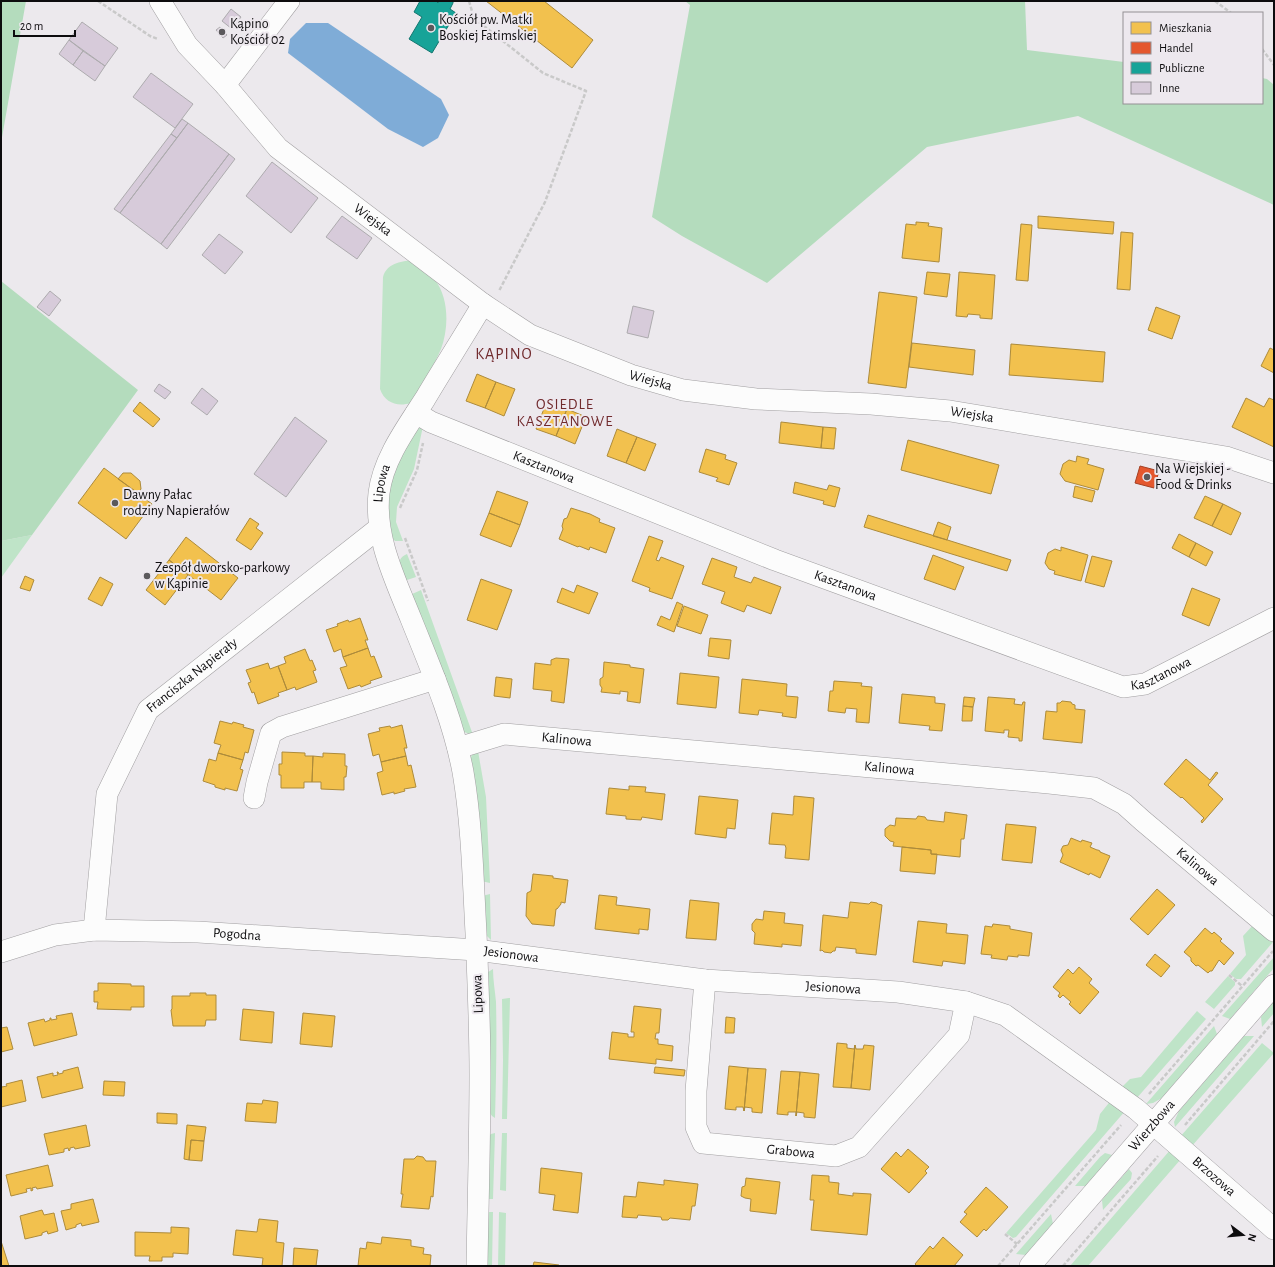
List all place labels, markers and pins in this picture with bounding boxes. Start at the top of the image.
place label: Kościół pw. Matki Boskiej Fatimskiej [439,13,537,43]
place label: Kąpino Kościół 02 [230,17,285,47]
marker: Kościół pw. Matki Boskiej Fatimskiej [426,23,436,33]
marker: Kąpino Kościół 02 [217,27,227,37]
place label: Na Wiejskiej - Food & Drinks [1155,462,1232,492]
marker: Na Wiejskiej - Food & Drinks [1142,472,1152,482]
place label: Dawny Pałac rodziny Napierałów [123,488,230,518]
marker: Dawny Pałac rodziny Napierałów [110,498,120,508]
place label: Zespół dworsko-parkowy w Kąpinie [155,561,290,591]
marker: Zespół dworsko-parkowy w Kąpinie [142,571,152,581]

